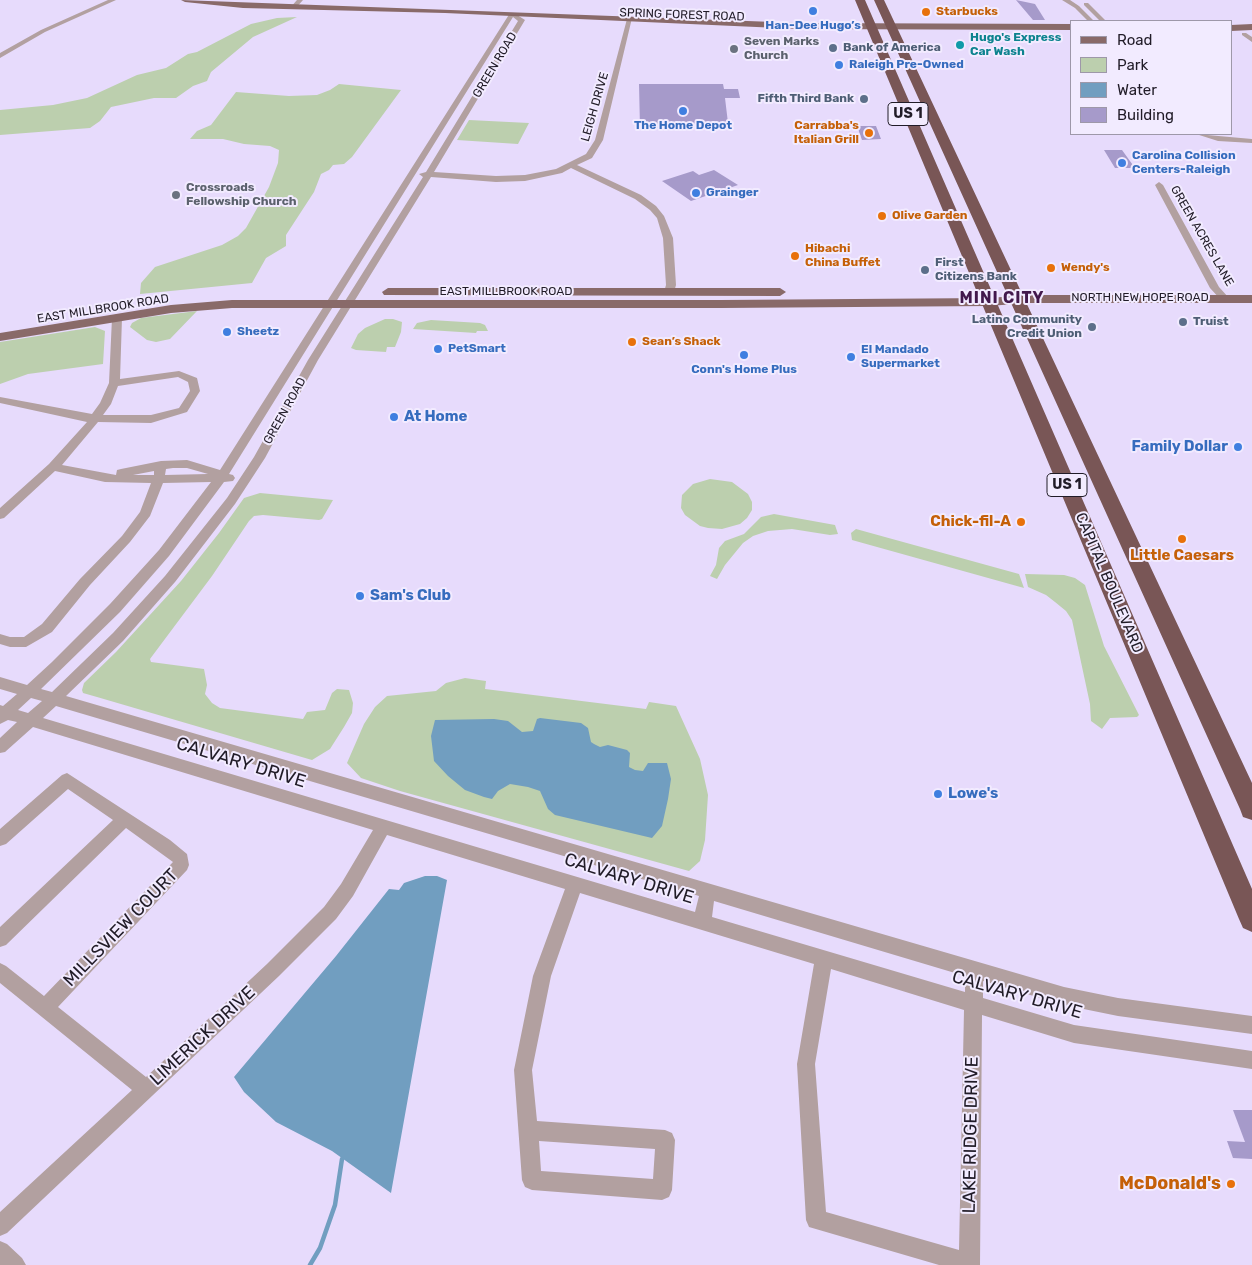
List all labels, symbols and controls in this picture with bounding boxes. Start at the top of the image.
marker: Han-Dee Hugo’s [807,5,819,17]
place label: Starbucks [936,5,998,19]
street label: SPRING FOREST ROAD [619,6,745,24]
marker: Starbucks [920,6,932,18]
place label: Han-Dee Hugo’s [765,19,861,33]
legend [1070,20,1232,135]
street label: GREEN ROAD [470,30,520,100]
place label: Hugo's Express Car Wash [970,31,1061,59]
text: Road [1117,31,1153,49]
place label: Seven Marks Church [744,35,819,63]
marker: Hugo's Express Car Wash [954,39,966,51]
place label: Bank of America [843,41,941,55]
marker: Bank of America [827,42,839,54]
marker: Seven Marks Church [728,43,740,55]
text: Park [1117,56,1148,74]
place label: Raleigh Pre-Owned [849,58,964,72]
marker: Raleigh Pre-Owned [833,59,845,71]
street label: LEIGH DRIVE [578,71,612,143]
text: Water [1117,81,1157,99]
place label: Fifth Third Bank [757,92,854,106]
marker: Fifth Third Bank [858,93,870,105]
road number: US 1 [888,102,928,126]
marker: The Home Depot [677,105,689,117]
text: Building [1117,106,1174,124]
place label: The Home Depot [634,119,732,133]
place label: Carrabba's Italian Grill [794,119,859,147]
marker: Carrabba's Italian Grill [863,127,875,139]
place label: Carolina Collision Centers-Raleigh [1132,149,1236,177]
marker: Carolina Collision Centers-Raleigh [1116,157,1128,169]
place label: Crossroads Fellowship Church [186,181,297,209]
street label: GREEN ACRES LANE [1167,183,1237,289]
place label: Grainger [706,186,758,200]
marker: Grainger [690,187,702,199]
marker: Crossroads Fellowship Church [170,189,182,201]
place label: Olive Garden [892,209,968,223]
marker: Olive Garden [876,210,888,222]
place label: Hibachi China Buffet [805,242,880,270]
marker: Hibachi China Buffet [789,250,801,262]
place label: First Citizens Bank [935,256,1017,284]
place label: Wendy's [1061,261,1110,275]
marker: Wendy's [1045,262,1057,274]
marker: First Citizens Bank [919,264,931,276]
street label: EAST MILLBROOK ROAD [439,285,573,299]
district label: MINI CITY [958,288,1046,308]
street label: EAST MILLBROOK ROAD [36,291,170,327]
street label: NORTH NEW HOPE ROAD [1071,291,1209,305]
place label: Latino Community Credit Union [972,313,1082,341]
place label: Truist [1193,315,1229,329]
marker: Truist [1177,316,1189,328]
marker: Latino Community Credit Union [1086,321,1098,333]
place label: Sheetz [237,325,279,339]
marker: Sheetz [221,326,233,338]
place label: Sean’s Shack [642,335,721,349]
marker: Sean’s Shack [626,336,638,348]
place label: PetSmart [448,342,506,356]
marker: PetSmart [432,343,444,355]
place label: El Mandado Supermarket [861,343,940,371]
marker: Conn's Home Plus [738,349,750,361]
marker: El Mandado Supermarket [845,351,857,363]
place label: Conn's Home Plus [691,363,797,377]
street label: GREEN ROAD [261,375,309,447]
place label: At Home [404,408,467,426]
marker: At Home [388,411,400,423]
place label: Family Dollar [1132,438,1228,456]
marker: Family Dollar [1232,441,1244,453]
road number: US 1 [1047,474,1087,496]
street label: CAPITAL BOULEVARD [1071,510,1147,656]
place label: Chick-fil-A [930,513,1011,531]
marker: Chick-fil-A [1015,516,1027,528]
marker: Little Caesars [1176,533,1188,545]
place label: Little Caesars [1130,547,1234,565]
place label: Sam's Club [370,587,451,605]
marker: Sam's Club [354,590,366,602]
street label: CALVARY DRIVE [174,733,308,793]
place label: Lowe's [948,785,998,803]
marker: Lowe's [932,788,944,800]
street label: CALVARY DRIVE [562,849,696,909]
street label: MILLSVIEW COURT [59,865,183,991]
street label: CALVARY DRIVE [949,966,1085,1024]
street label: LIMERICK DRIVE [146,982,260,1090]
street label: LAKE RIDGE DRIVE [959,1056,983,1214]
place label: McDonald's [1119,1173,1221,1195]
marker: McDonald's [1225,1178,1237,1190]

